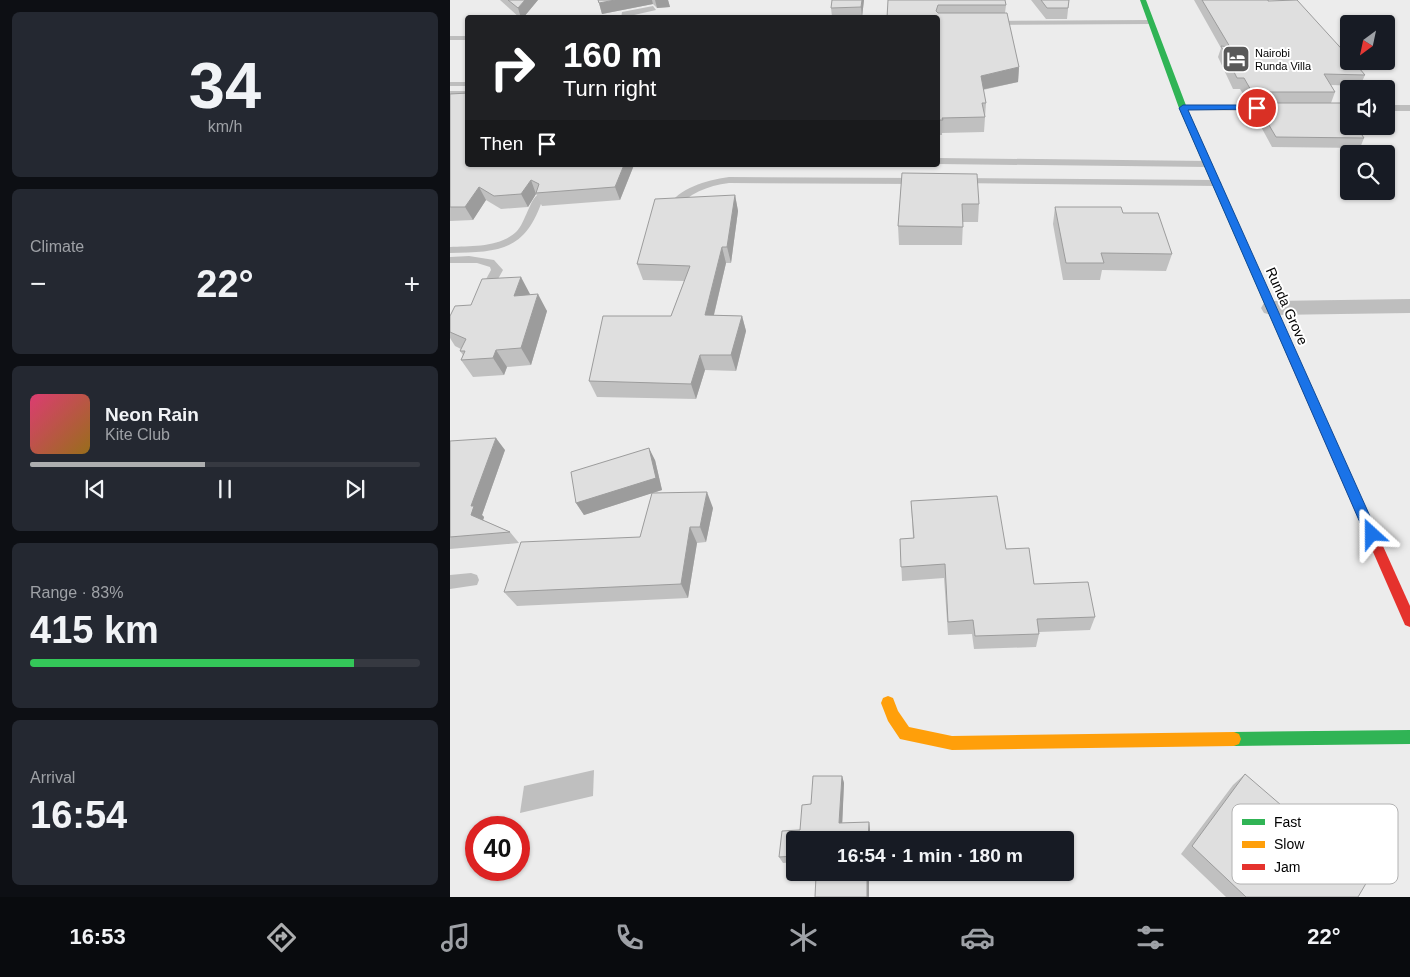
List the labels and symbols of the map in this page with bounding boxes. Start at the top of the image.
north arrow [1340,15,1395,70]
hotel icon: Nairobi Runda Villa [1221,44,1251,74]
place label: Nairobi Runda Villa [1255,47,1312,72]
pin [1236,87,1278,129]
street label: Runda Grove [1263,265,1311,347]
position arrow [1345,507,1397,559]
legend [1232,804,1398,884]
text: Fast [1274,814,1301,830]
speed limit sign: 40 [465,816,530,881]
text: Slow [1274,836,1305,852]
text: Jam [1274,859,1300,875]

